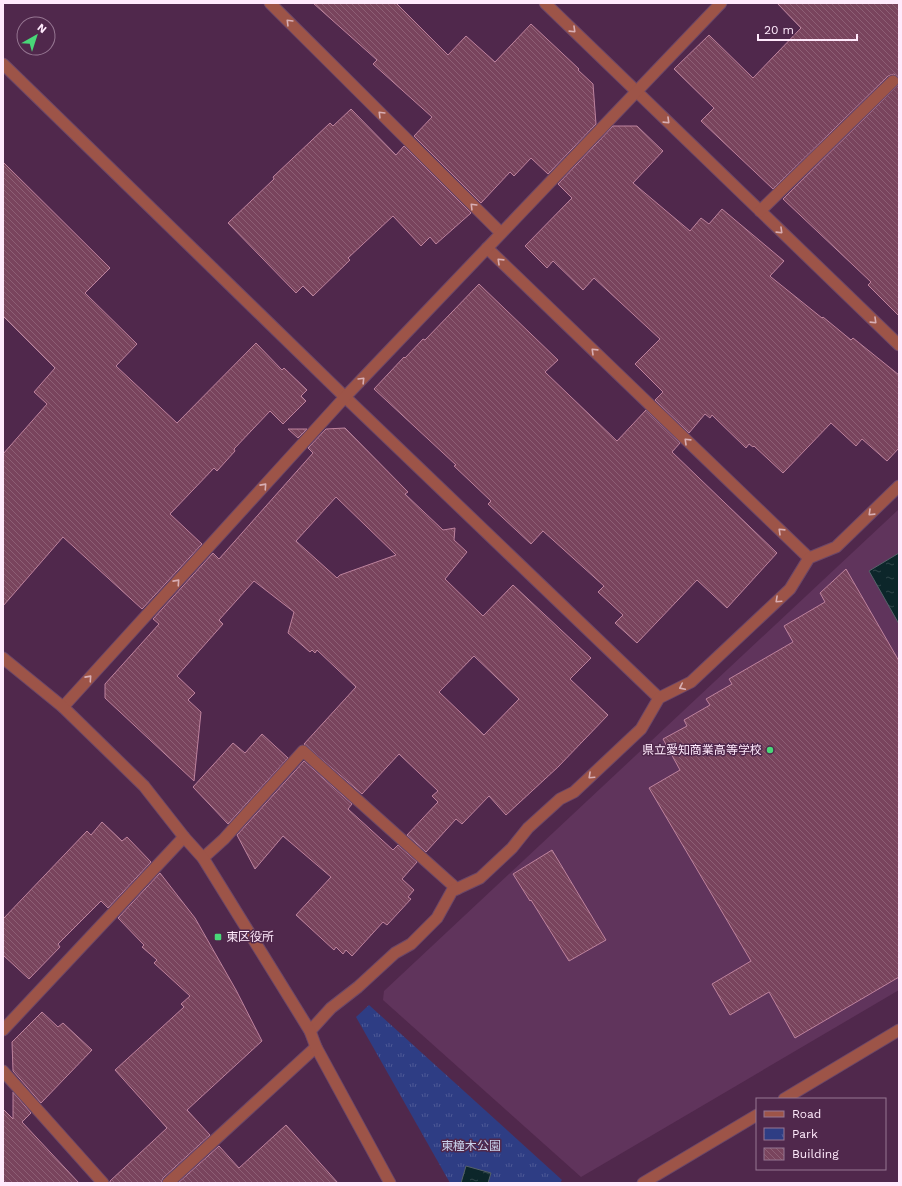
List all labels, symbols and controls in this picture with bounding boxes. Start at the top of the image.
north arrow [16,16,56,56]
scale bar [758,16,857,42]
one-way arrow [286,19,294,27]
text: N [35,21,49,36]
text: 20 m [764,23,794,37]
one-way arrow [568,25,576,33]
one-way arrow [378,111,386,119]
one-way arrow [662,116,670,124]
one-way arrow [470,203,478,211]
one-way arrow [775,226,783,233]
one-way arrow [497,258,505,266]
one-way arrow [869,316,877,324]
one-way arrow [591,349,598,356]
one-way arrow [357,377,365,385]
one-way arrow [684,438,692,446]
one-way arrow [260,483,267,491]
one-way arrow [868,508,876,516]
one-way arrow [778,528,786,536]
one-way arrow [172,579,180,587]
one-way arrow [775,595,783,603]
one-way arrow [85,675,92,683]
one-way arrow [678,682,686,690]
place label: 県立愛知商業高等学校 [642,743,762,757]
marker: 県立愛知商業高等学校 [765,745,775,755]
one-way arrow [588,771,596,779]
place label: 東区役所 [226,930,274,944]
marker: 東区役所 [213,932,223,942]
legend [756,1098,886,1170]
text: Road [792,1107,821,1121]
text: Park [792,1127,818,1141]
park label: 東橦木公園 [441,1139,501,1153]
text: Building [792,1147,839,1161]

